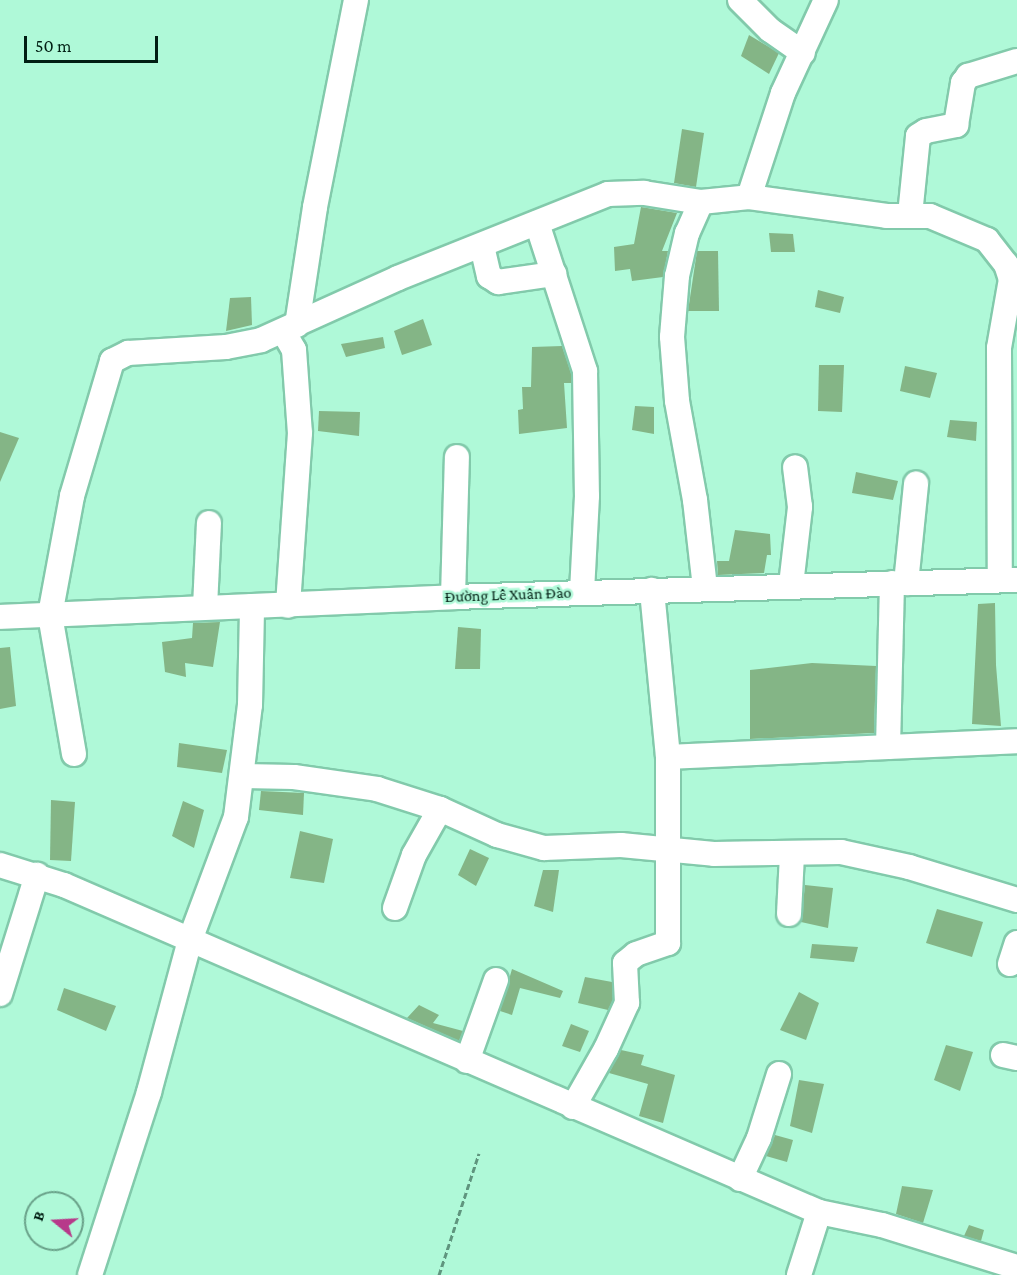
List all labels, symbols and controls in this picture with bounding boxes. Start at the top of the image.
scale bar [27,24,160,62]
text: 50 m [35,36,72,56]
street label: Đường Lê Xuân Đào [444,583,572,607]
north arrow [24,1191,84,1251]
text: B [29,1209,48,1223]

